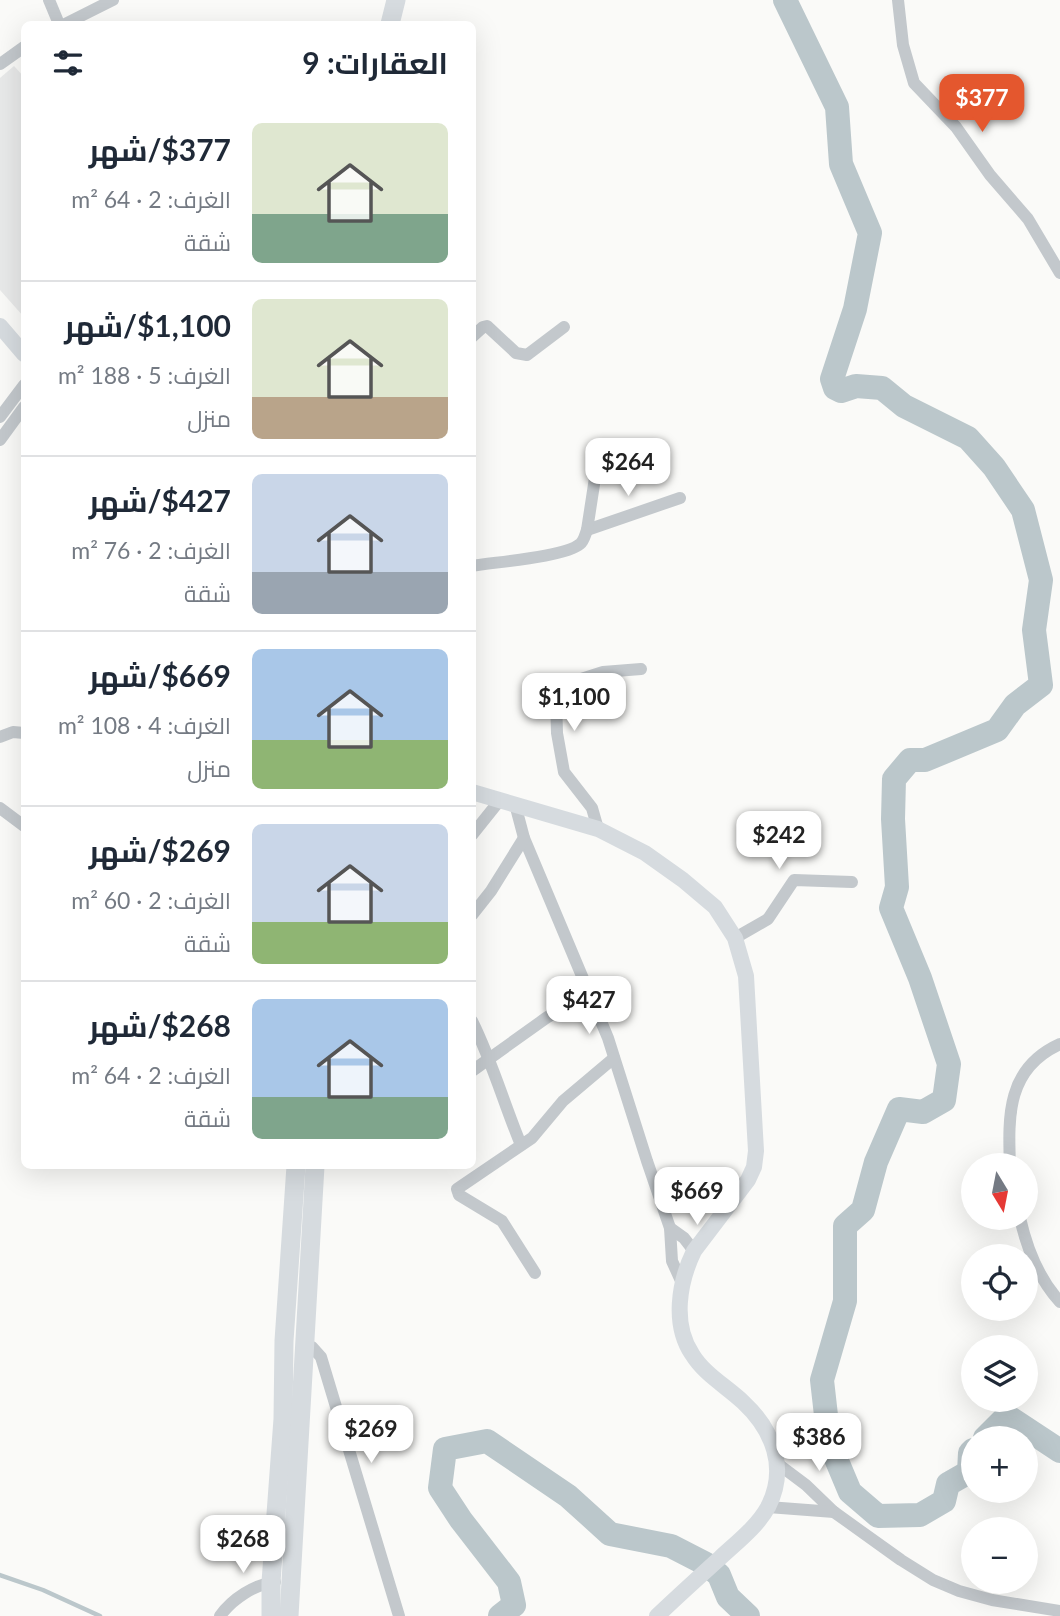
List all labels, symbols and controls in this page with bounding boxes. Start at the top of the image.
icon: filters [49,44,87,82]
text: العقارات: 9 [302,44,448,80]
pin: $377 [941,74,1023,134]
text: $377 [955,83,1009,111]
text: $377/شهر [89,131,231,167]
icon: home [308,151,392,235]
text: الغرف: 2 · 64 m² [71,185,231,213]
text: شقة [184,228,231,256]
text: $1,100/شهر [64,307,231,343]
icon: home [308,327,392,411]
text: الغرف: 5 · 188 m² [58,361,231,389]
text: منزل [187,404,231,432]
pin: $264 [587,438,669,498]
text: $264 [601,447,655,475]
text: $427/شهر [89,482,231,518]
icon: home [308,502,392,586]
text: الغرف: 2 · 76 m² [71,536,231,564]
text: شقة [184,579,231,607]
text: $669/شهر [89,657,231,693]
pin: $1,100 [517,674,631,733]
icon: home [308,677,392,761]
text: $1,100 [538,682,610,710]
text: الغرف: 4 · 108 m² [58,711,231,739]
text: منزل [187,754,231,782]
pin: $242 [738,812,820,871]
text: $242 [752,820,806,848]
text: $269/شهر [89,832,231,868]
icon: home [308,852,392,936]
text: الغرف: 2 · 60 m² [71,886,231,914]
text: شقة [184,929,231,957]
pin: $427 [548,976,630,1036]
text: $427 [562,985,616,1013]
text: $268/شهر [89,1007,231,1043]
icon: home [308,1027,392,1111]
text: الغرف: 2 · 64 m² [71,1061,231,1089]
text: شقة [184,1104,231,1132]
north arrow [961,1153,1038,1230]
map controls [961,1153,1038,1594]
pin: $669 [656,1168,738,1227]
text: $669 [670,1176,724,1204]
button: locate [961,1244,1038,1321]
button: layers [961,1335,1038,1412]
pin: $269 [330,1406,412,1465]
text: $269 [344,1414,398,1442]
pin: $386 [778,1414,860,1473]
text: $386 [792,1422,846,1450]
button: + [961,1426,1038,1503]
pin: $268 [202,1516,284,1575]
button: − [961,1517,1038,1594]
text: $268 [216,1524,270,1552]

